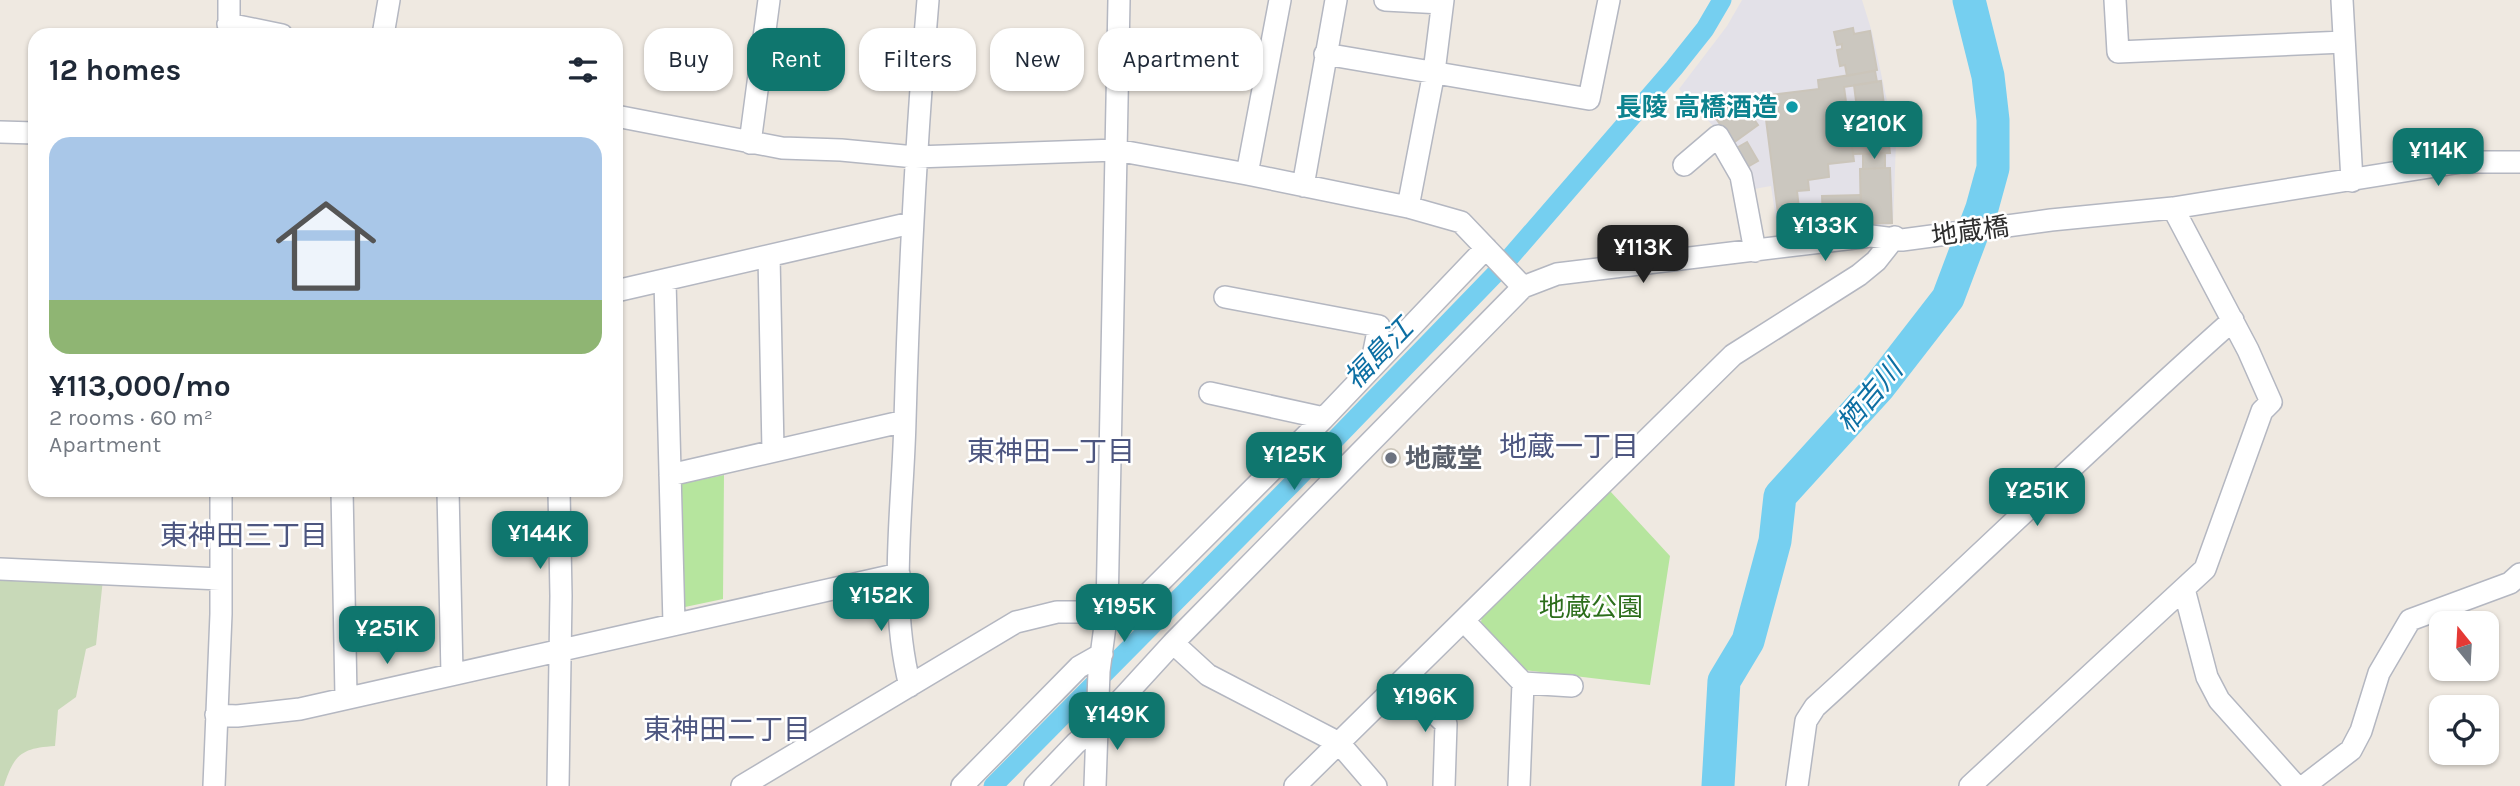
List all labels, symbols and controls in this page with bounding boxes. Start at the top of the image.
chip: Buy [644,28,733,91]
chip: Rent [747,28,845,91]
chip: Filters [859,28,976,91]
chip: New [990,28,1084,91]
chip: Apartment [1098,28,1263,91]
icon: filters [564,51,602,89]
text: 12 homes [49,52,181,88]
place label: 長陵 高橋酒造 [1615,92,1778,123]
marker: 長陵 高橋酒造 [1784,99,1800,115]
pin: ¥210K [1825,102,1923,161]
text: ¥210K [1841,110,1907,137]
pin: ¥114K [2389,128,2487,188]
text: ¥114K [2409,137,2467,164]
icon: home [263,183,389,309]
pin: ¥133K [1776,204,1874,263]
street label: 地蔵橋 [1929,211,2011,252]
text: ¥133K [1792,212,1858,239]
pin: ¥113K [1594,226,1692,285]
text: ¥113K [1613,234,1673,261]
water label: 福島江 [1337,310,1421,395]
water label: 栖吉川 [1830,351,1911,439]
text: ¥113,000/mo [49,368,231,404]
text: 2 rooms · 60 m² [49,404,213,431]
district label: 地蔵一丁目 [1499,430,1639,463]
text: Apartment [49,431,161,458]
pin: ¥125K [1245,433,1343,492]
district label: 東神田一丁目 [967,435,1135,468]
text: ¥125K [1262,441,1326,468]
place label: 地蔵堂 [1405,443,1483,474]
marker: 地蔵堂 [1383,450,1399,466]
pin: ¥251K [1988,468,2086,528]
text: ¥251K [2005,477,2069,504]
pin: ¥144K [491,512,589,571]
district label: 東神田三丁目 [160,519,328,552]
text: ¥144K [508,520,572,547]
pin: ¥152K [832,574,930,633]
text: ¥152K [849,582,913,609]
pin: ¥195K [1075,584,1173,644]
park label: 地蔵公園 [1539,592,1643,623]
text: ¥195K [1092,593,1156,620]
pin: ¥251K [338,606,436,666]
north arrow [2429,611,2499,681]
map controls [2429,611,2499,765]
text: ¥251K [355,615,419,642]
pin: ¥196K [1376,674,1474,734]
text: ¥196K [1393,683,1457,710]
pin: ¥149K [1068,692,1166,752]
button: locate [2429,695,2499,765]
text: ¥149K [1085,701,1149,728]
district label: 東神田二丁目 [643,713,811,746]

